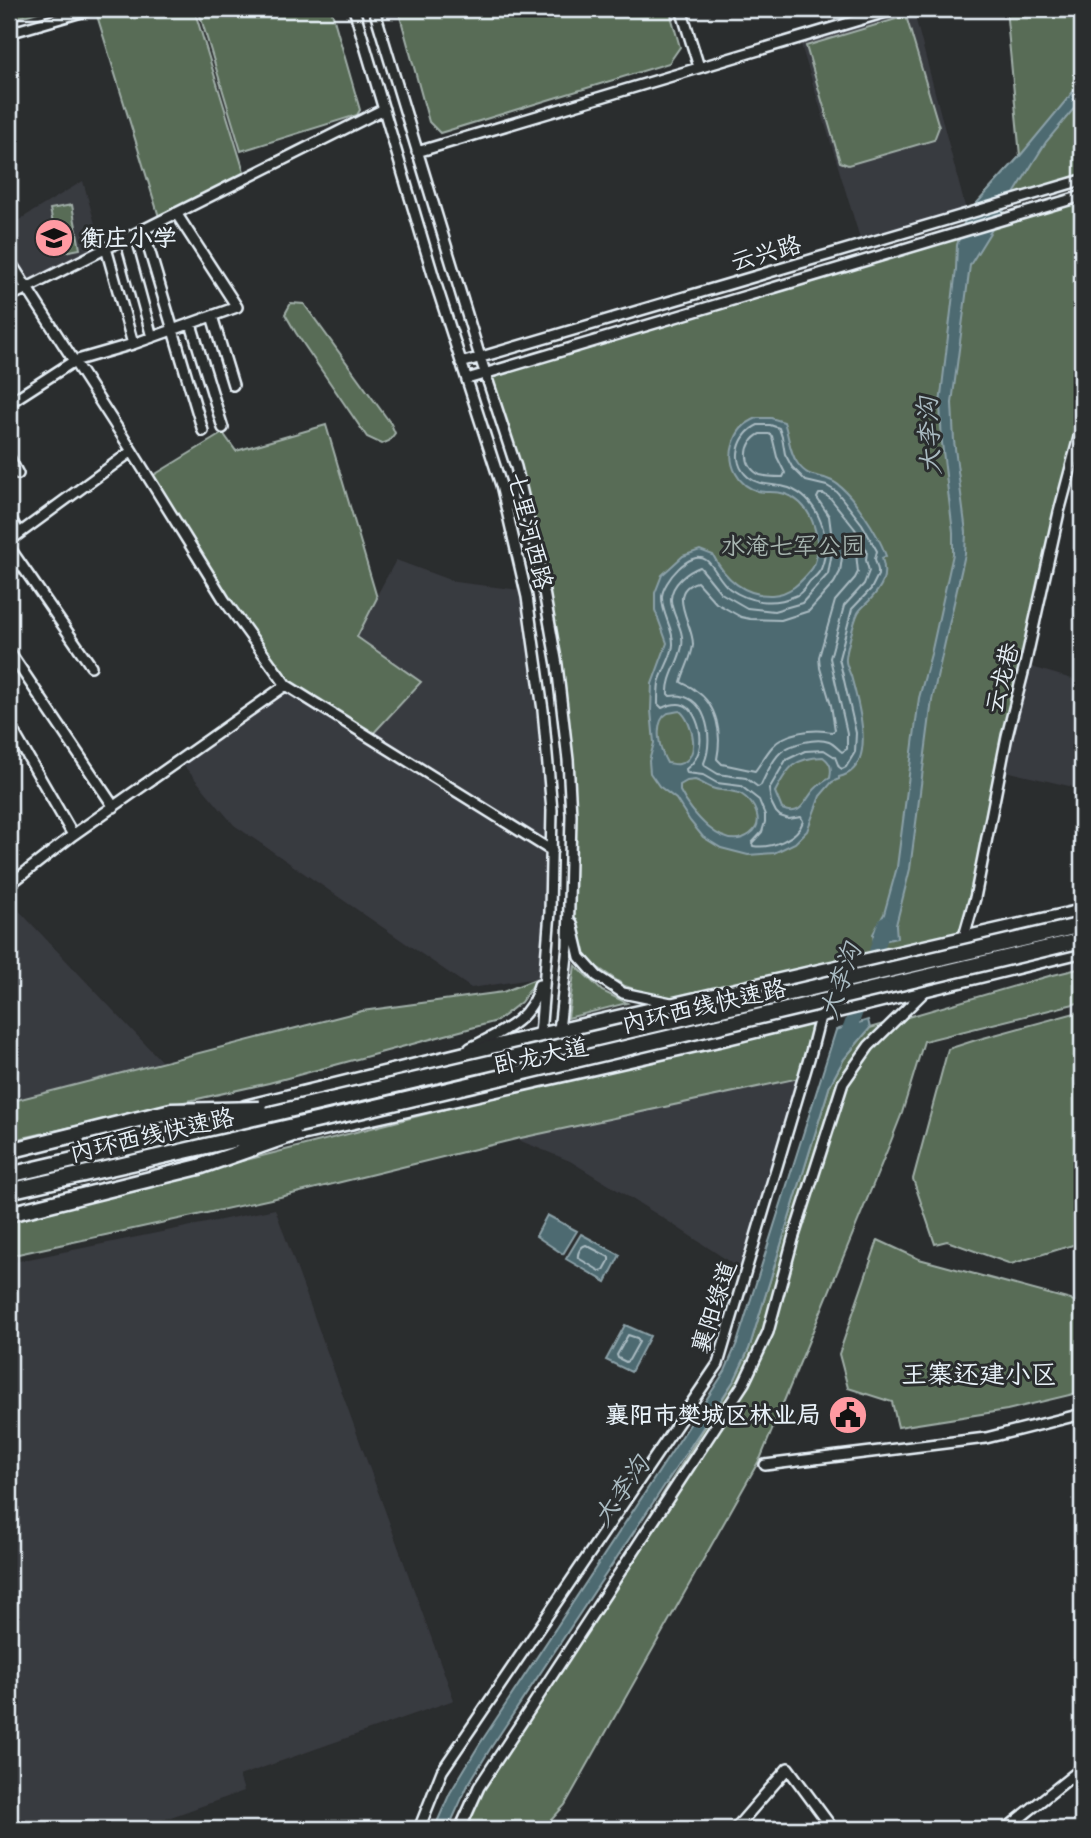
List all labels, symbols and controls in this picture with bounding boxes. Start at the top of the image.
school or university icon: 衡庄小学 [33,217,75,259]
place label: 衡庄小学 [81,220,177,259]
street label: 云兴路 [726,226,806,283]
water label: 大李沟 [908,394,954,476]
street label: 七里河西路 [495,468,562,594]
park label: 水淹七军公园 [721,528,865,567]
street label: 云龙巷 [976,639,1031,718]
water label: 大李沟 [809,936,875,1025]
street label: 内环西线快速路 [618,970,791,1045]
street label: 卧龙大道 [490,1028,592,1087]
street label: 内环西线快速路 [66,1099,239,1174]
street label: 襄阳绿道 [682,1256,749,1359]
district label: 王寨还建小区 [901,1355,1057,1397]
public building icon: 襄阳市樊城区林业局 [827,1394,869,1436]
place label: 襄阳市樊城区林业局 [605,1397,821,1436]
water label: 大李沟 [583,1447,663,1536]

